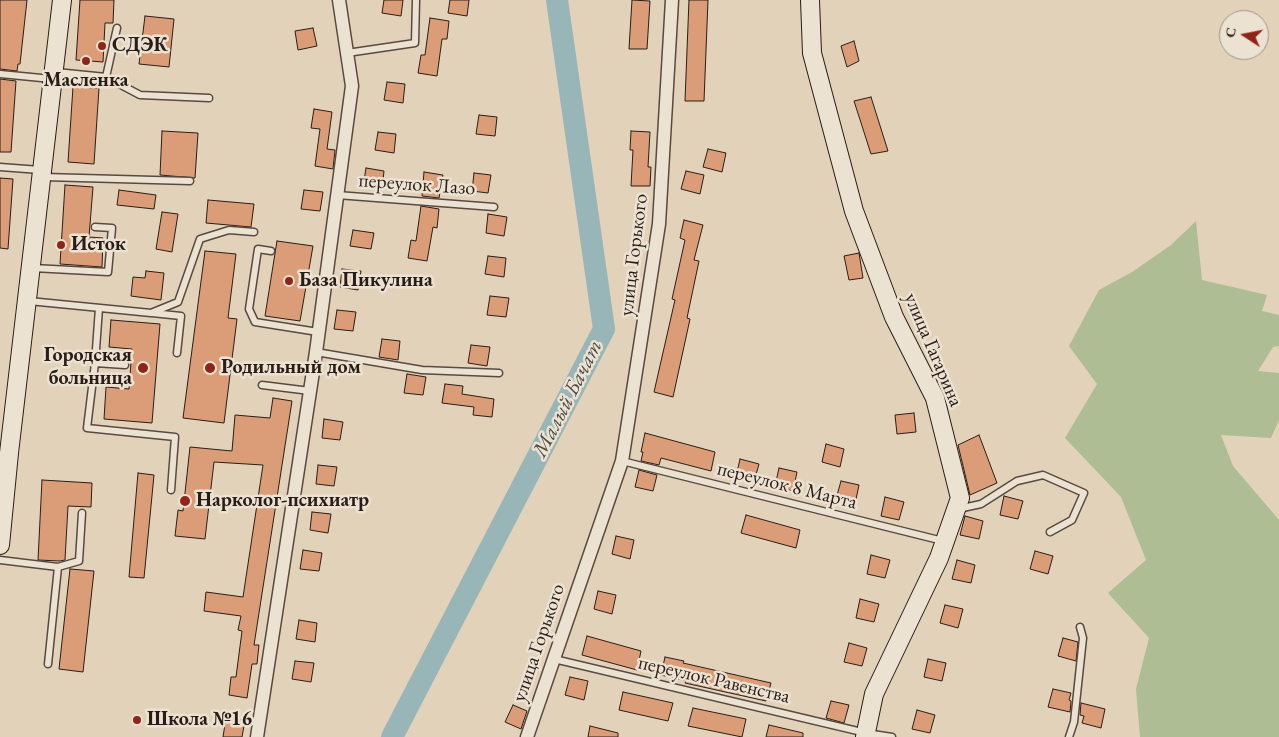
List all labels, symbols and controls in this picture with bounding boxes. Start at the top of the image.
north arrow [1219,10,1269,60]
text: С [1220,26,1240,39]
place label: СДЭК [112,34,168,58]
marker: СДЭК [96,40,108,52]
marker: Масленка [80,55,92,67]
place label: Масленка [44,69,128,93]
street label: переулок Лазо [358,169,476,201]
street label: улица Горького [615,192,653,318]
place label: Исток [71,233,126,257]
marker: Исток [55,239,67,251]
place label: База Пикулина [299,269,433,293]
marker: База Пикулина [283,275,295,287]
street label: улица Гагарина [898,290,968,410]
water label: Малый Бачат [528,336,608,462]
place label: Городская больница [44,344,132,391]
place label: Родильный дом [221,356,361,380]
marker: Городская больница [136,361,150,375]
marker: Родильный дом [203,361,217,375]
street label: переулок 8 Марта [715,457,859,515]
place label: Нарколог-психиатр [196,489,369,513]
marker: Нарколог-психиатр [178,494,192,508]
street label: улица Горького [508,581,570,705]
street label: переулок Равенства [636,651,792,709]
place label: Школа №16 [147,708,252,732]
marker: Школа №16 [131,714,143,726]

